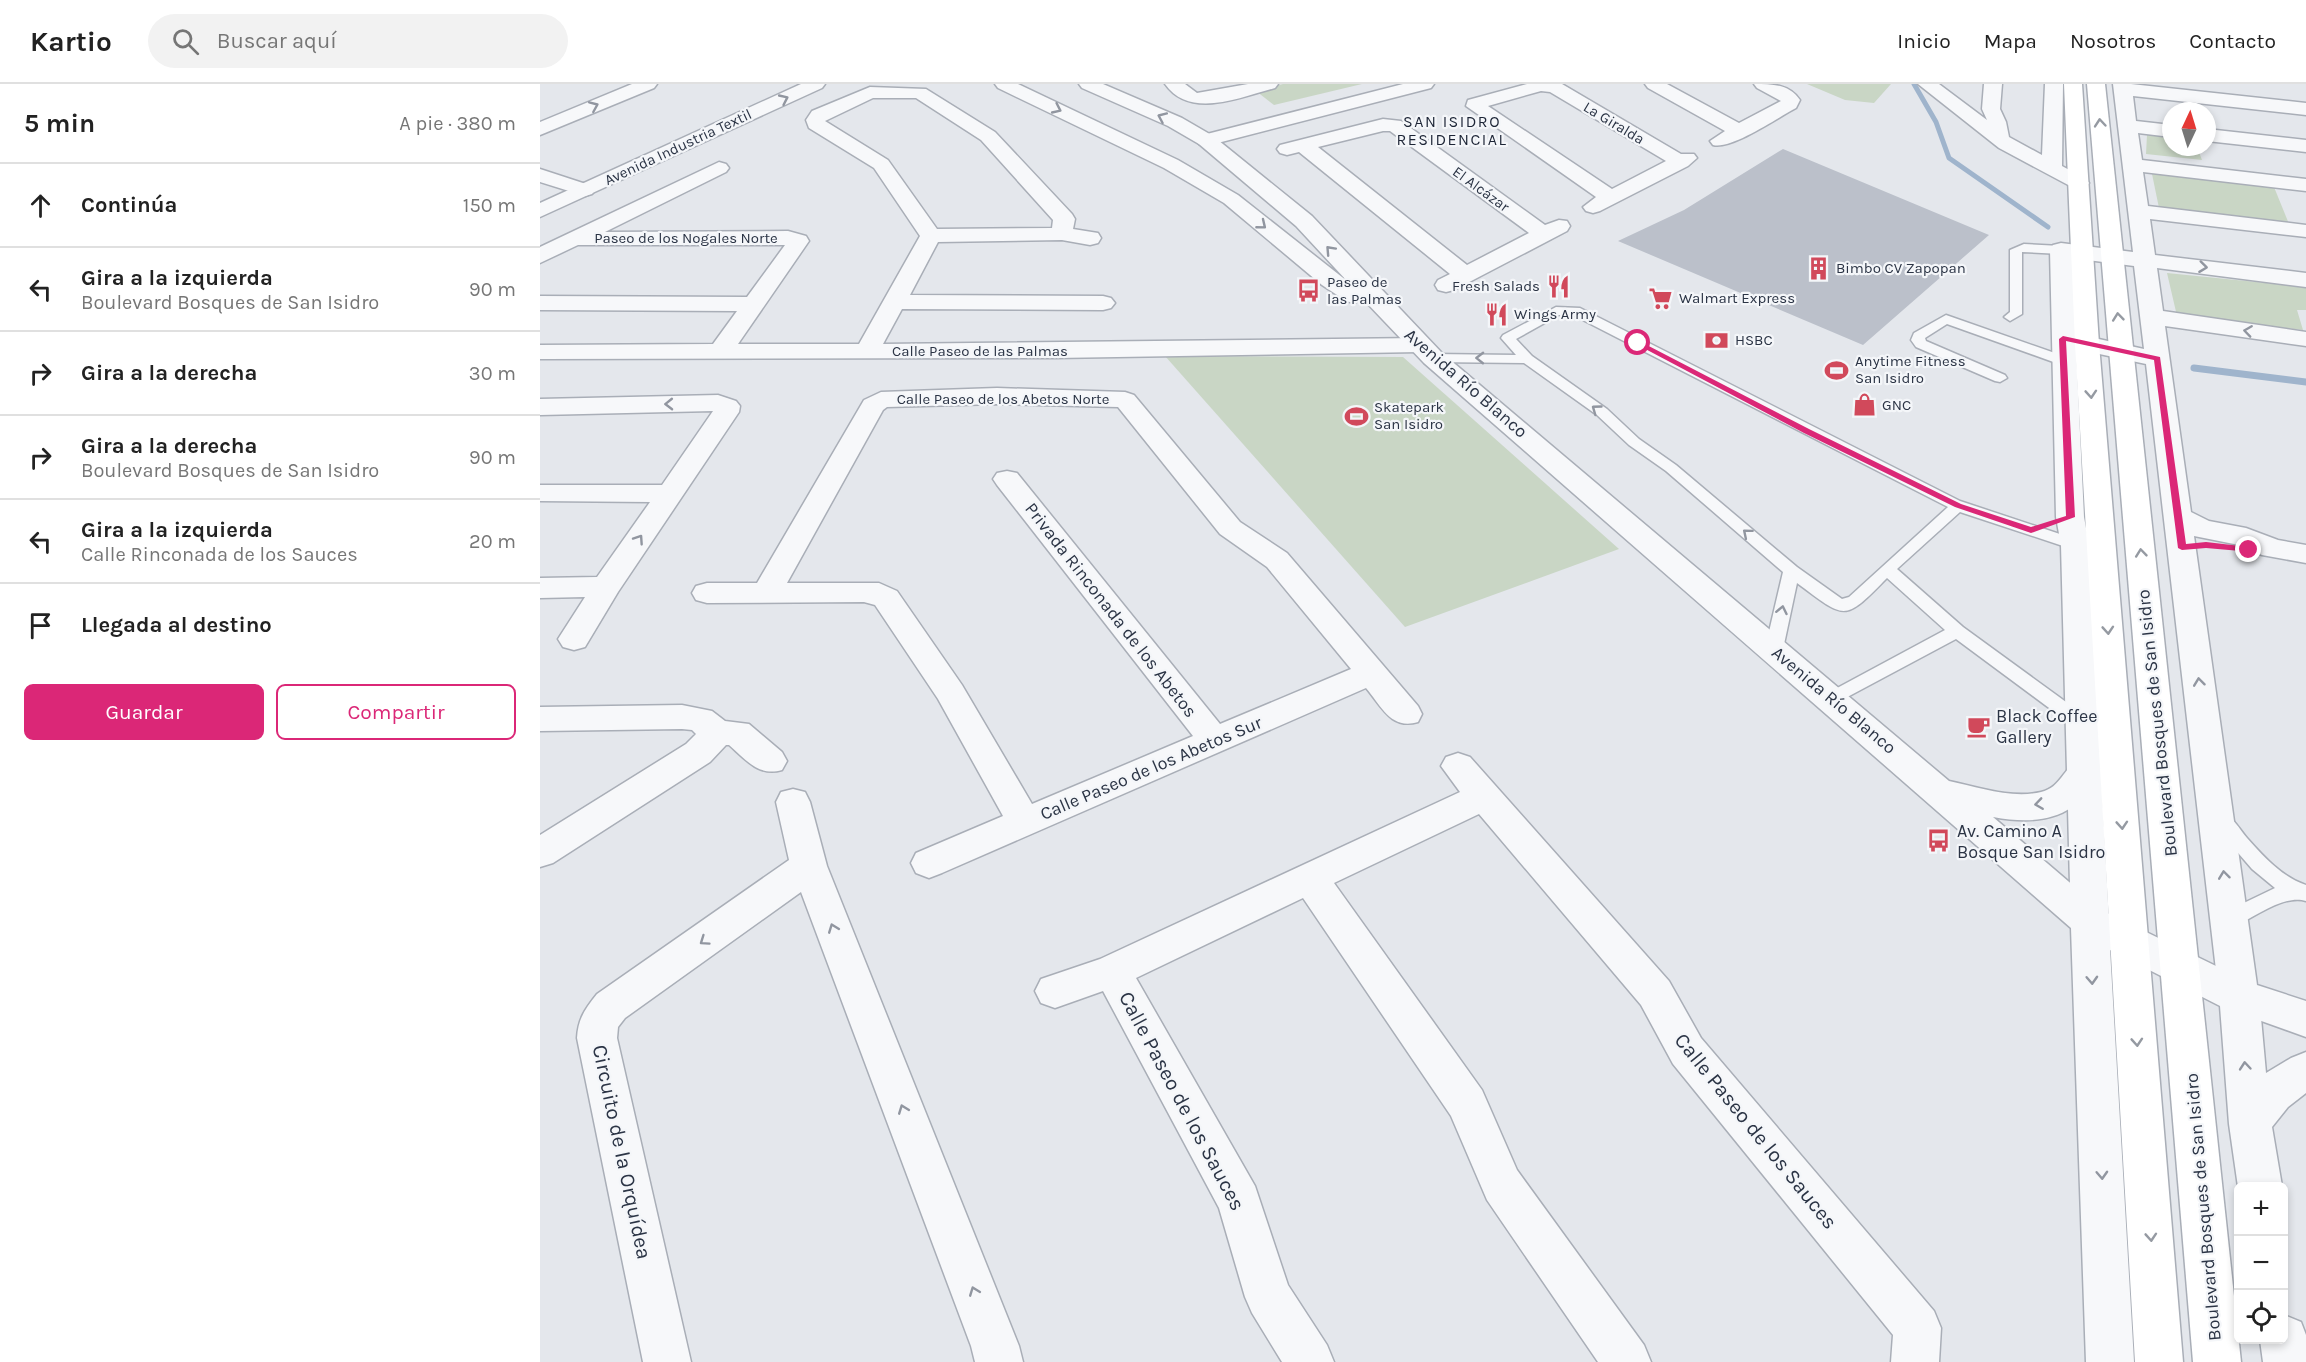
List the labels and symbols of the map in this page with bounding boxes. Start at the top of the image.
one-way arrow [778,94,789,106]
street label: La Giralda [1580,98,1648,148]
one-way arrow [588,101,599,113]
one-way arrow [1050,102,1061,114]
north arrow [2162,102,2216,156]
street label: Avenida Industria Textil [602,105,754,189]
one-way arrow [1158,112,1169,124]
district label: SAN ISIDRO RESIDENCIAL [1397,112,1507,149]
one-way arrow [2094,119,2107,128]
street label: El Alcázar [1449,162,1513,216]
one-way arrow [1256,218,1267,229]
street label: Paseo de los Nogales Norte [594,229,778,247]
one-way arrow [1326,246,1337,257]
building icon: Bimbo CV Zapopan [1805,255,1831,281]
place label: Bimbo CV Zapopan [1836,259,1966,277]
one-way arrow [2198,260,2207,273]
place label: Paseo de las Palmas [1327,273,1402,308]
restaurant icon: Fresh Salads [1545,273,1571,299]
place label: Fresh Salads [1452,277,1540,295]
bus stop icon: Paseo de las Palmas [1296,278,1322,304]
supermarket icon: Walmart Express [1648,285,1674,311]
place label: Walmart Express [1679,289,1795,307]
restaurant icon: Wings Army [1483,301,1509,327]
place label: Wings Army [1514,305,1596,323]
one-way arrow [2112,313,2125,322]
street label: Avenida Río Blanco [1400,324,1532,442]
one-way arrow [2243,325,2253,338]
bank icon: HSBC [1704,327,1730,353]
route start [1624,329,1650,355]
place label: HSBC [1735,331,1773,349]
street label: Calle Paseo de las Palmas [892,342,1068,360]
one-way arrow [1476,352,1485,365]
place label: Anytime Fitness San Isidro [1855,352,1966,387]
sports icon: Anytime Fitness San Isidro [1824,357,1850,383]
one-way arrow [2084,389,2097,399]
street label: Calle Paseo de los Abetos Norte [897,390,1109,408]
shop icon: GNC [1851,392,1877,418]
place label: GNC [1882,396,1911,414]
one-way arrow [664,398,673,410]
place label: Skatepark San Isidro [1374,398,1444,433]
sports icon: Skatepark San Isidro [1343,403,1369,429]
one-way arrow [1592,405,1603,416]
street label: Privada Rinconada de los Abetos [1020,498,1202,722]
one-way arrow [1743,529,1754,540]
one-way arrow [632,535,643,546]
route end [2235,536,2261,562]
one-way arrow [2135,549,2148,558]
street label: Boulevard Bosques de San Isidro [2132,588,2182,858]
one-way arrow [1775,605,1788,615]
one-way arrow [2101,626,2114,635]
street label: Avenida Río Blanco [1767,641,1901,759]
one-way arrow [2193,677,2206,687]
place label: Black Coffee Gallery [1996,705,2098,748]
street label: Calle Paseo de los Abetos Sur [1037,711,1266,825]
cafe icon: Black Coffee Gallery [1965,713,1991,739]
one-way arrow [2034,798,2044,810]
place label: Av. Camino A Bosque San Isidro [1957,820,2105,863]
one-way arrow [2115,820,2128,829]
bus stop icon: Av. Camino A Bosque San Isidro [1926,828,1952,854]
one-way arrow [2218,871,2231,880]
one-way arrow [828,923,840,934]
one-way arrow [700,933,711,944]
one-way arrow [2086,976,2099,985]
street label: Calle Paseo de los Sauces [1114,987,1250,1215]
street label: Calle Paseo de los Sauces [1670,1028,1842,1234]
one-way arrow [2130,1038,2143,1047]
street label: Circuito de la Orquídea [588,1043,656,1261]
one-way arrow [2239,1061,2252,1070]
street label: Boulevard Bosques de San Isidro [2180,1072,2226,1342]
one-way arrow [898,1105,911,1115]
one-way arrow [2095,1171,2108,1180]
one-way arrow [2144,1232,2157,1241]
one-way arrow [969,1286,981,1297]

